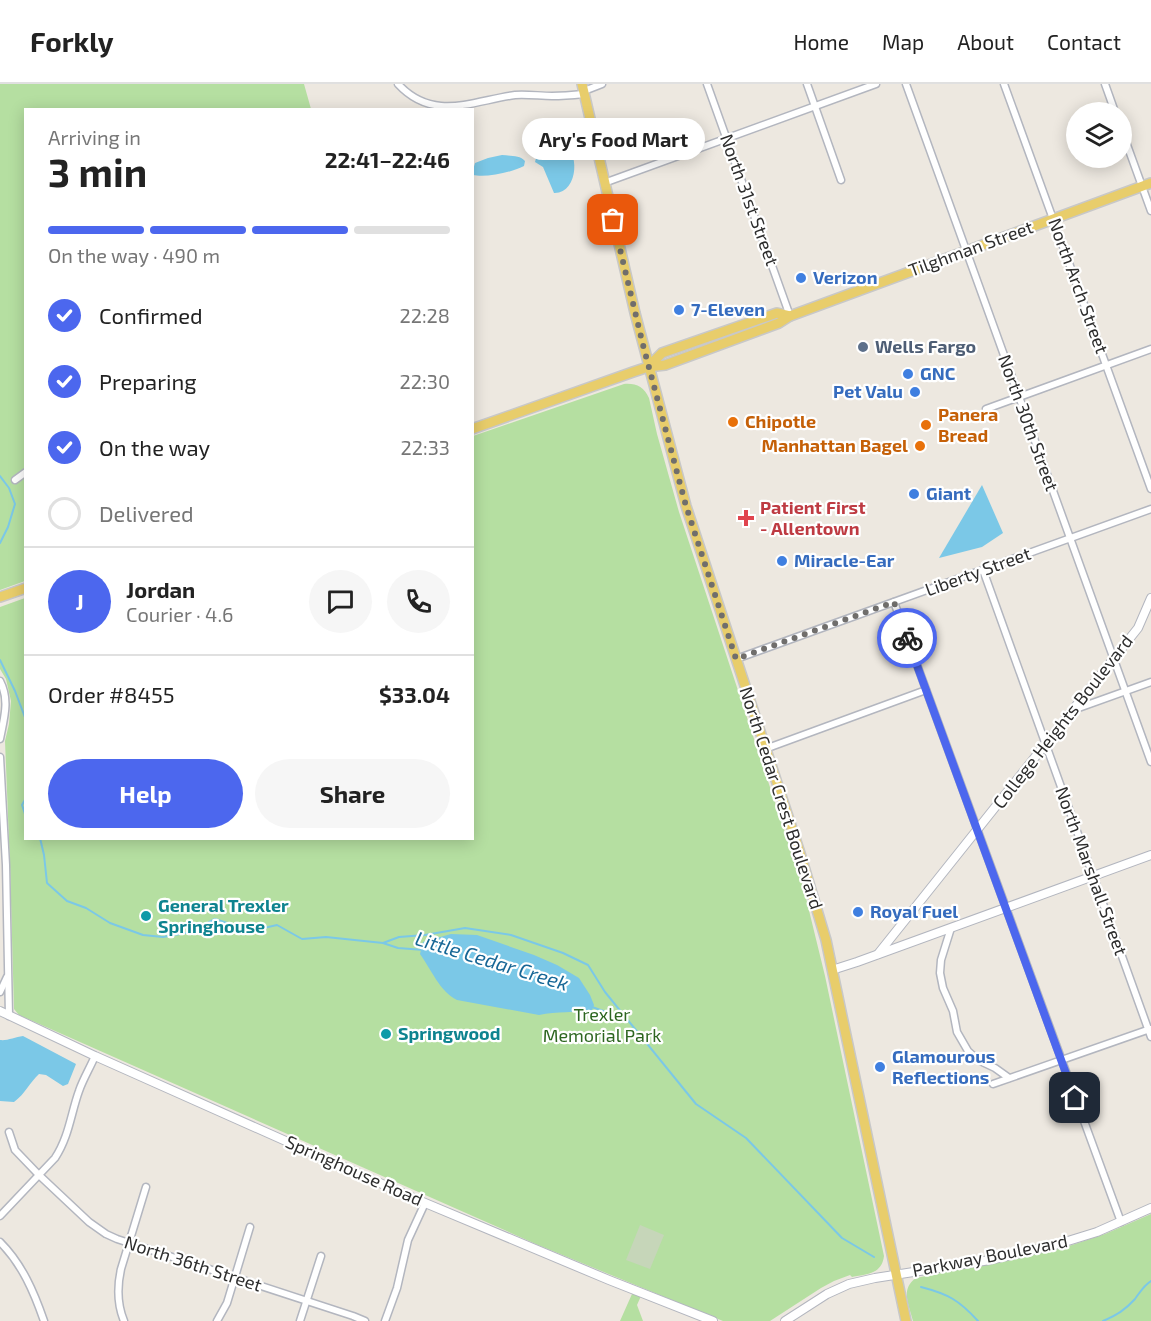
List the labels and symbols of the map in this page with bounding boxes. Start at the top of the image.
callout: Ary's Food Mart [522,118,704,160]
street label: North 31st Street [716,131,784,269]
pin [587,194,638,245]
street label: Tilghman Street [905,215,1036,281]
street label: North Arch Street [1044,215,1114,357]
place label: Verizon [813,266,878,288]
marker: Verizon [794,271,808,285]
place label: 7-Eleven [691,298,765,320]
marker: 7-Eleven [672,303,686,317]
place label: Wells Fargo [875,335,976,357]
marker: Wells Fargo [856,340,870,354]
street label: North 30th Street [994,351,1064,494]
place label: GNC [920,362,956,384]
marker: GNC [901,367,915,381]
place label: Pet Valu [833,380,903,402]
marker: Pet Valu [908,385,922,399]
place label: Panera Bread [938,403,998,446]
place label: Chipotle [745,410,816,432]
marker: Chipotle [726,415,740,429]
marker: Panera Bread [919,418,933,432]
place label: Manhattan Bagel [761,434,908,456]
marker: Manhattan Bagel [913,439,927,453]
place label: Giant [926,482,972,504]
marker: Giant [907,487,921,501]
place label: Patient First - Allentown [760,496,866,539]
marker: Patient First - Allentown [737,509,755,527]
street label: Liberty Street [922,542,1034,600]
place label: Miracle-Ear [794,549,895,571]
marker: Miracle-Ear [775,554,789,568]
courier [877,608,937,668]
street label: College Heights Boulevard [988,630,1137,813]
street label: North Cedar Crest Boulevard [736,684,828,912]
street label: North Marshall Street [1051,783,1133,958]
place label: General Trexler Springhouse [158,894,289,937]
place label: Royal Fuel [870,900,958,922]
marker: Royal Fuel [851,905,865,919]
marker: General Trexler Springhouse [139,909,153,923]
water label: Little Cedar Creek [413,925,572,995]
park label: Trexler Memorial Park [543,1003,661,1046]
place label: Springwood [398,1022,500,1044]
marker: Springwood [379,1027,393,1041]
place label: Glamourous Reflections [892,1045,995,1088]
marker: Glamourous Reflections [873,1060,887,1074]
pin [1049,1072,1100,1123]
street label: Springhouse Road [282,1130,426,1210]
street label: Parkway Boulevard [910,1229,1069,1281]
street label: North 36th Street [122,1230,265,1296]

